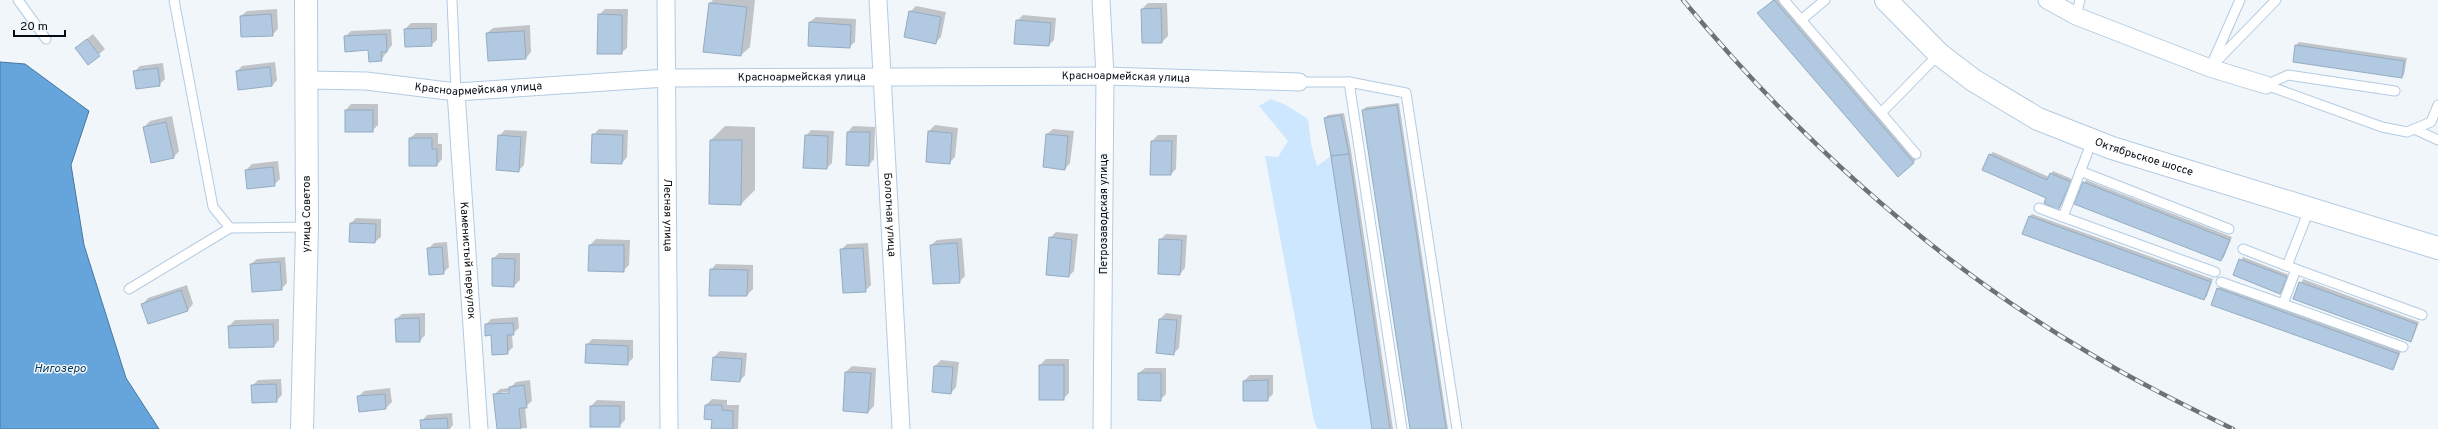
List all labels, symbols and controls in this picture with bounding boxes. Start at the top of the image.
scale bar [14,12,65,38]
text: 20 m [20,19,48,35]
street label: Красноармейская улица [1062,69,1190,86]
street label: Красноармейская улица [738,70,866,85]
street label: Красноармейская улица [414,79,543,99]
street label: Октябрьское шоссе [2093,135,2195,180]
street label: Петрозаводская улица [1097,153,1111,274]
street label: Болотная улица [880,172,899,257]
street label: улица Советов [299,175,314,253]
street label: Лесная улица [660,178,675,252]
street label: Каменистый переулок [457,201,479,320]
water label: Нигозеро [34,361,87,377]

